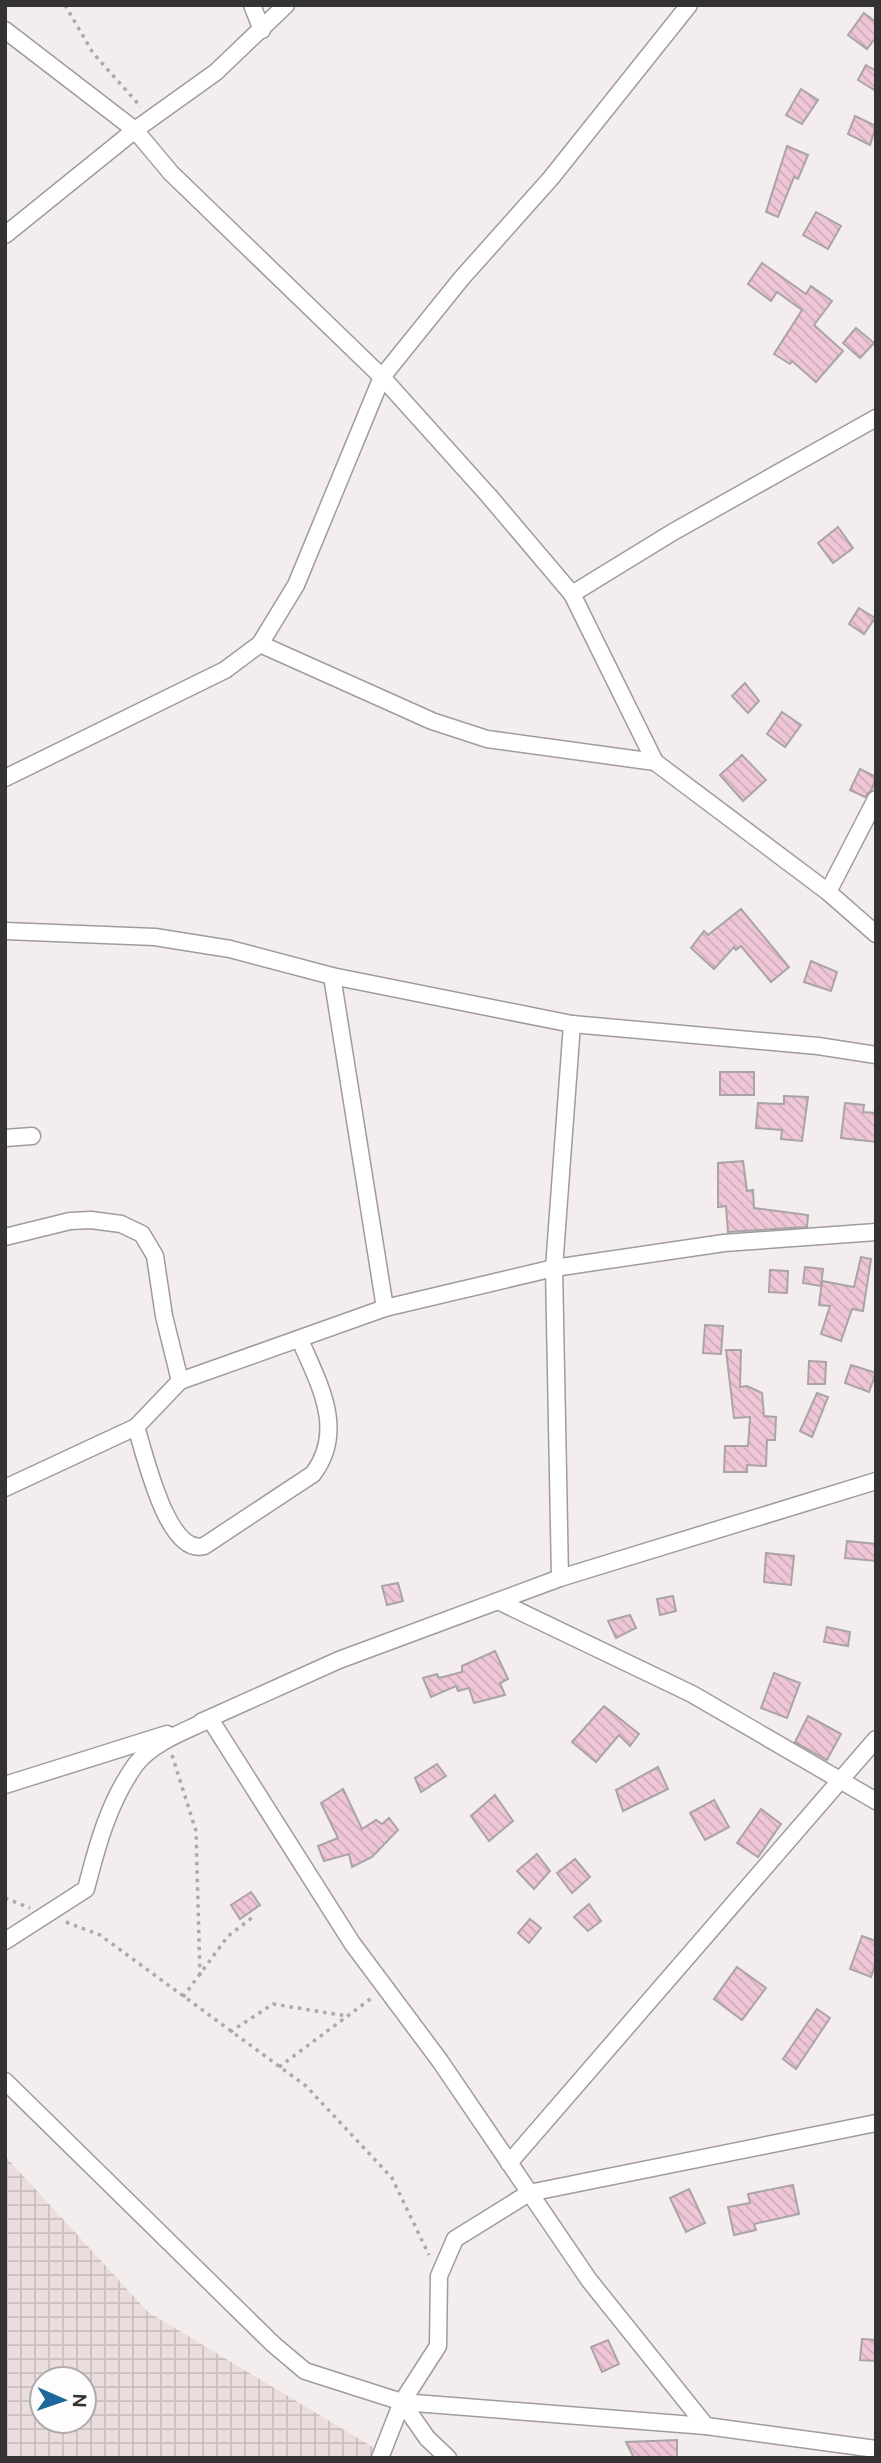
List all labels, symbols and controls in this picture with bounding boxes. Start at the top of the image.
north arrow [28,2365,98,2435]
text: N [67,2393,92,2408]

